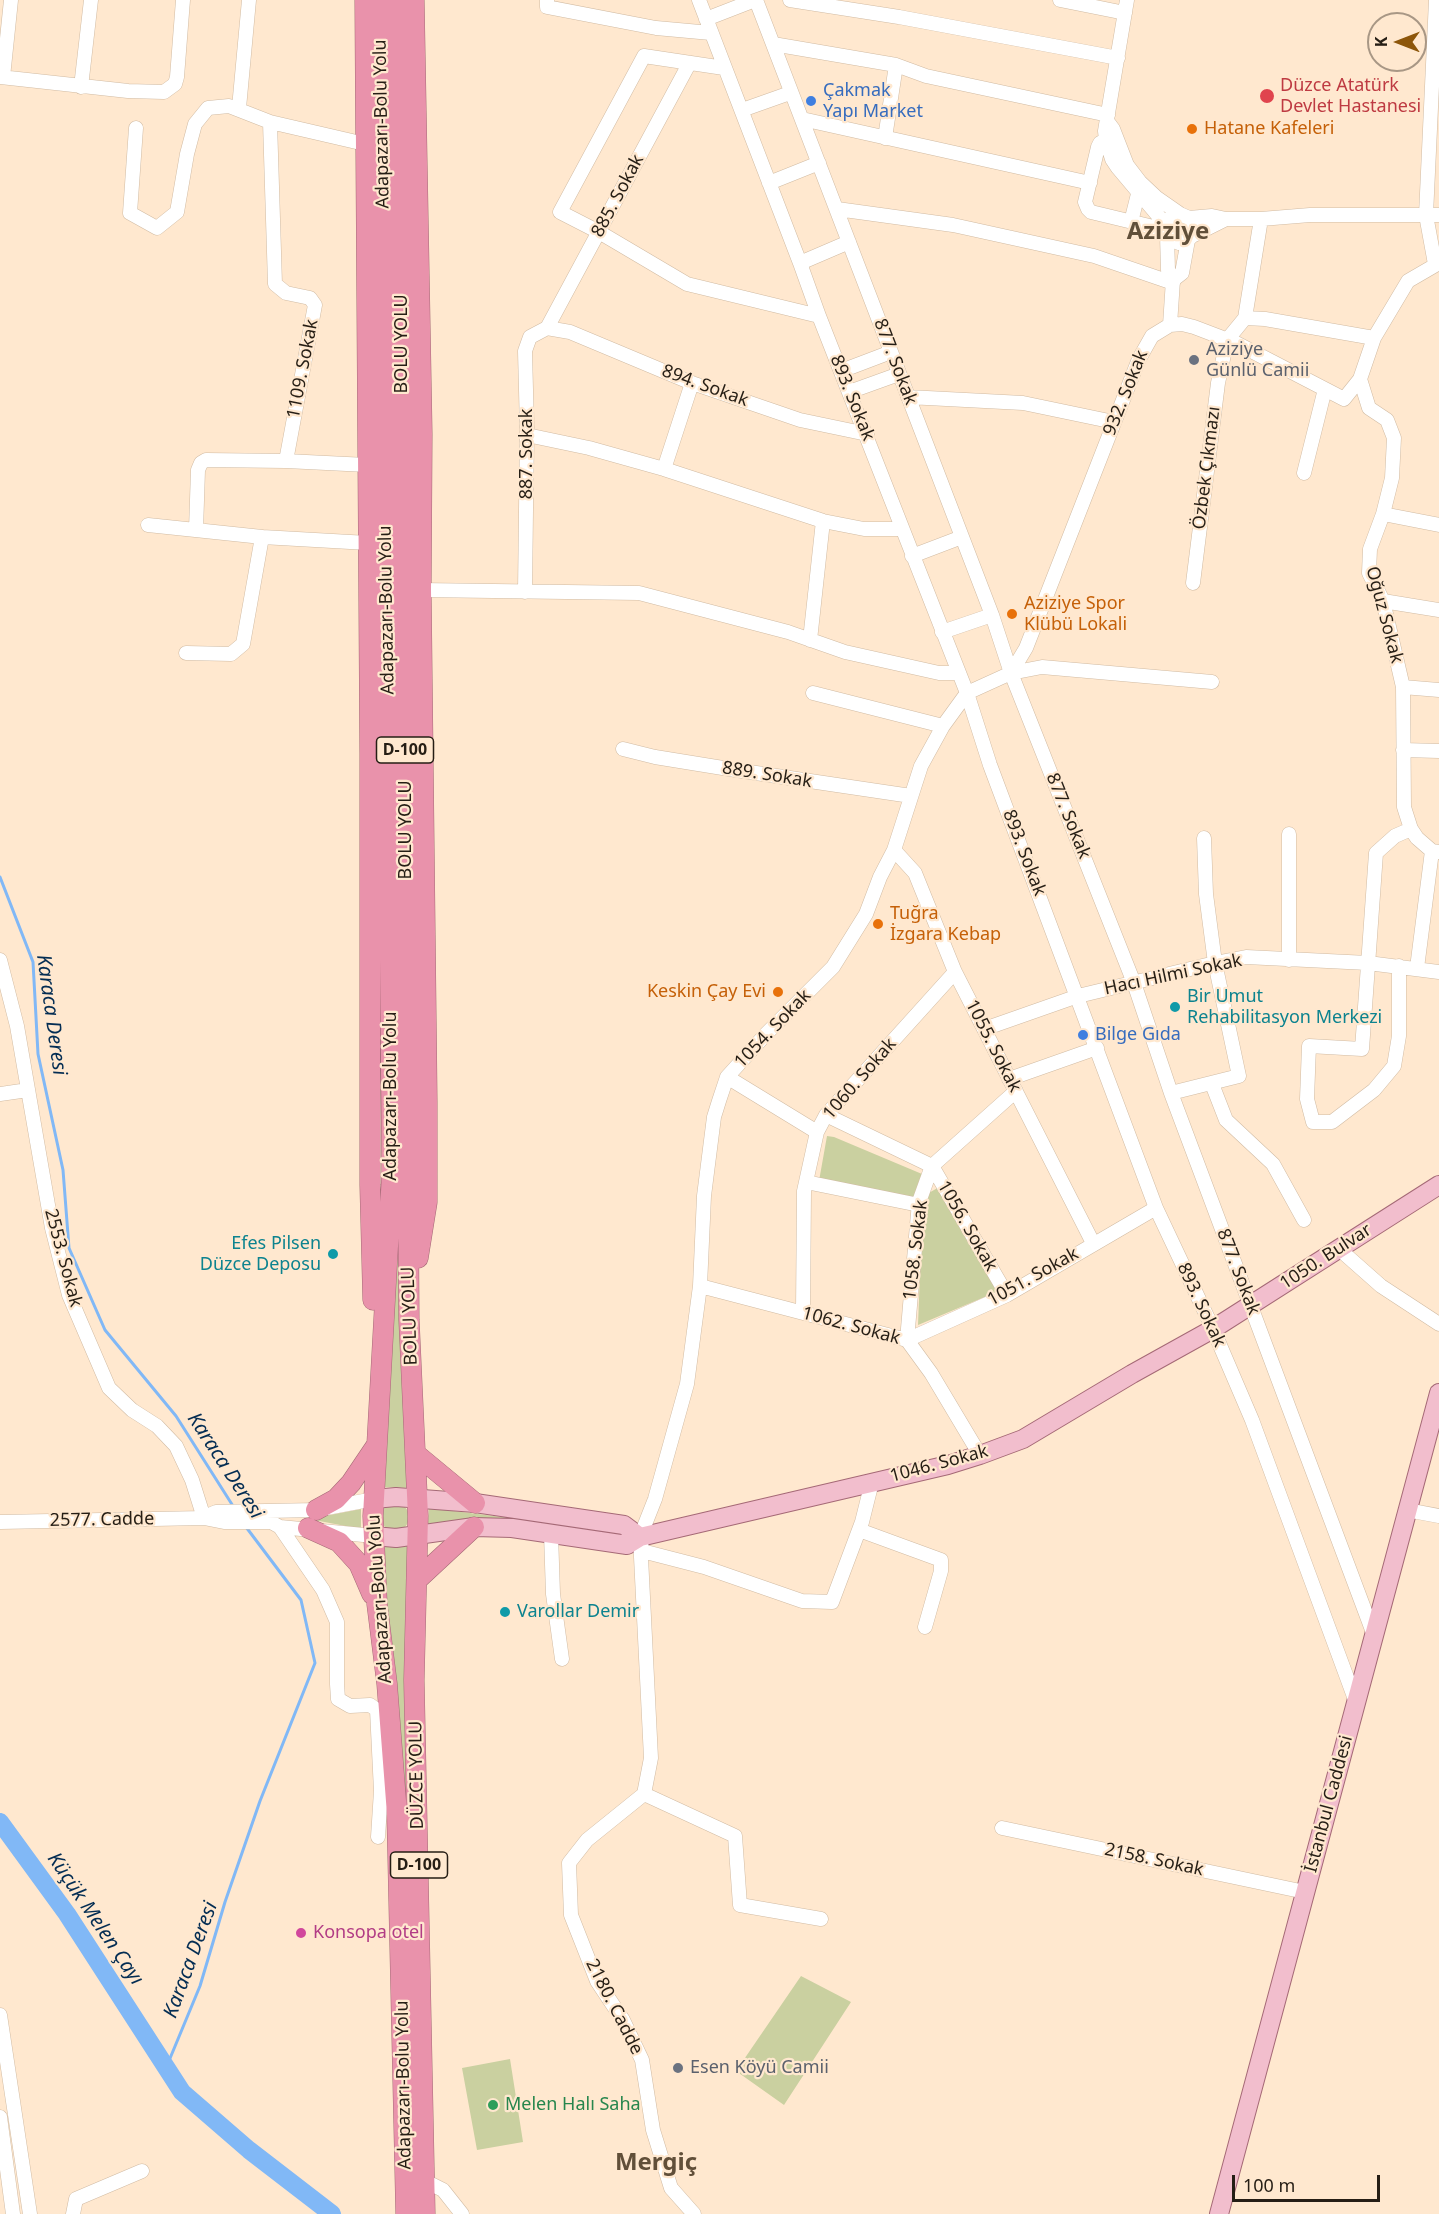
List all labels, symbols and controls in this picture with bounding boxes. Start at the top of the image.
north arrow [1367,12,1427,72]
text: K [1370,37,1392,47]
street label: Adapazarı-Bolu Yolu [370,39,394,209]
place label: Düzce Atatürk Devlet Hastanesi [1280,75,1421,118]
place label: Çakmak Yapı Market [823,80,923,122]
marker: Düzce Atatürk Devlet Hastanesi [1258,87,1276,105]
marker: Çakmak Yapı Market [804,94,818,108]
place label: Hatane Kafeleri [1204,118,1334,140]
marker: Hatane Kafeleri [1185,122,1199,136]
street label: 885. Sokak [587,151,649,241]
district label: Aziziye [1127,218,1209,246]
street label: BOLU YOLU [391,294,413,394]
street label: 877. Sokak [869,316,921,408]
street label: 1109. Sokak [283,317,323,421]
place label: Aziziye Günlü Camii [1206,339,1309,382]
street label: 932. Sokak [1099,347,1153,439]
street label: 893. Sokak [825,352,879,444]
marker: Aziziye Günlü Camii [1187,353,1201,367]
street label: 894. Sokak [659,360,751,412]
street label: Özbek Çıkmazı [1189,405,1225,531]
street label: 887. Sokak [516,409,538,499]
street label: Adapazarı-Bolu Yolu [375,525,399,695]
street label: Oğuz Sokak [1361,564,1407,666]
place label: Aziziye Spor Klübü Lokali [1024,593,1127,636]
marker: Aziziye Spor Klübü Lokali [1005,607,1019,621]
road number: D-100 [376,737,434,763]
street label: 889. Sokak [721,757,813,793]
street label: 877. Sokak [1041,770,1095,862]
street label: BOLU YOLU [395,780,417,880]
street label: 893. Sokak [998,807,1050,899]
place label: Tuğra İzgara Kebap [890,903,1001,946]
marker: Tuğra İzgara Kebap [871,917,885,931]
street label: Hacı Hilmi Sokak [1102,950,1244,1000]
water label: Karaca Deresi [31,953,71,1077]
place label: Keskin Çay Evi [647,981,766,1003]
street label: 1054. Sokak [730,985,816,1073]
marker: Keskin Çay Evi [771,985,785,999]
place label: Bir Umut Rehabilitasyon Merkezi [1187,986,1382,1028]
street label: 1055. Sokak [961,996,1025,1096]
marker: Bir Umut Rehabilitasyon Merkezi [1168,1000,1182,1014]
street label: Adapazarı-Bolu Yolu [380,1011,402,1181]
place label: Bilge Gıda [1095,1024,1181,1046]
marker: Bilge Gıda [1076,1028,1090,1042]
street label: 1060. Sokak [819,1034,901,1124]
street label: 1056. Sokak [932,1177,1002,1275]
street label: 1058. Sokak [899,1199,933,1301]
street label: 2553. Sokak [40,1207,86,1309]
street label: 1050. Bulvar [1276,1219,1376,1295]
street label: 877. Sokak [1212,1226,1264,1318]
place label: Efes Pilsen Düzce Deposu [200,1233,321,1276]
street label: 1051. Sokak [984,1243,1082,1311]
marker: Efes Pilsen Düzce Deposu [326,1247,340,1261]
street label: 893. Sokak [1172,1259,1230,1351]
street label: BOLU YOLU [397,1266,423,1366]
street label: 1062. Sokak [800,1303,902,1349]
water label: Karaca Deresi [182,1408,268,1524]
street label: 1046. Sokak [888,1441,990,1487]
street label: 2577. Cadde [50,1508,154,1532]
street label: Adapazarı-Bolu Yolu [363,1514,397,1684]
place label: Varollar Demir [517,1601,639,1623]
marker: Varollar Demir [498,1605,512,1619]
street label: DÜZCE YOLU [405,1720,429,1830]
street label: İstanbul Caddesi [1300,1733,1358,1875]
street label: 2158. Sokak [1102,1839,1206,1881]
water label: Küçük Melen Çayı [42,1848,148,1990]
road number: D-100 [390,1852,448,1878]
water label: Karaca Deresi [159,1899,223,2021]
place label: Konsopa otel [313,1922,424,1944]
marker: Konsopa otel [294,1926,308,1940]
street label: 2180. Cadde [581,1956,647,2058]
street label: Adapazarı-Bolu Yolu [392,2000,416,2170]
place label: Esen Köyü Camii [690,2057,829,2079]
marker: Esen Köyü Camii [671,2061,685,2075]
place label: Melen Halı Saha [505,2094,641,2116]
marker: Melen Halı Saha [486,2098,500,2112]
district label: Mergiç [615,2149,697,2177]
scale bar [1235,2163,1384,2201]
text: 100 m [1243,2173,1295,2197]

